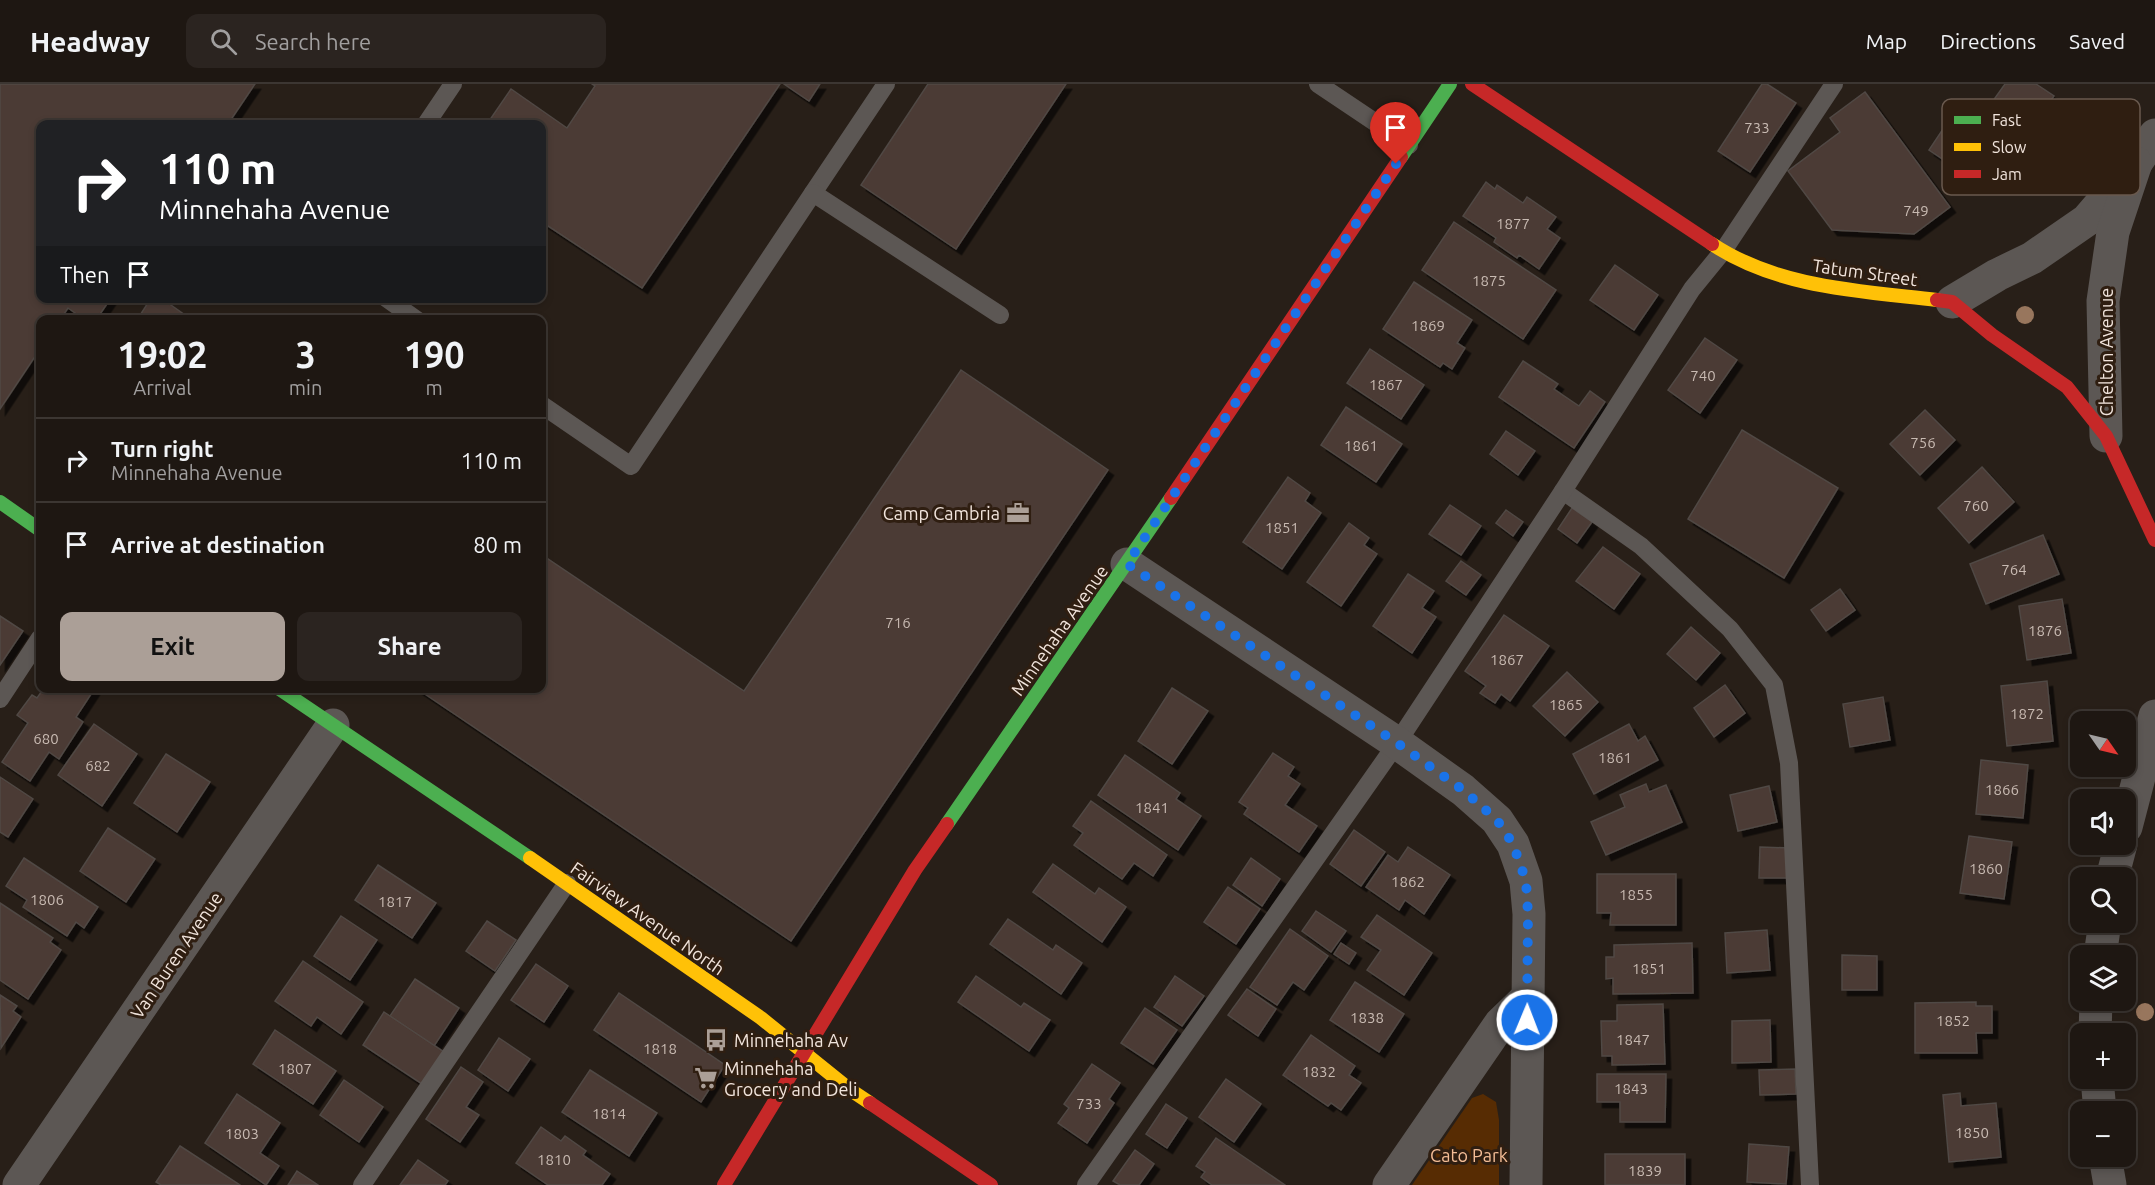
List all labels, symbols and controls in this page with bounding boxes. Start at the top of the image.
search box [186,14,606,68]
icon: search [207,25,240,58]
text: Headway [30,26,150,57]
text: Search here [255,29,371,54]
text: Map [1866,29,1907,53]
text: Directions [1940,29,2036,53]
text: Saved [2069,29,2125,53]
legend [1942,99,2140,195]
pin [1370,102,1421,164]
icon: arrive [1379,111,1412,144]
text: Fast [1992,111,2022,129]
house number: 733 [1744,119,1770,136]
text: Slow [1992,138,2027,156]
icon: right [60,144,138,222]
text: 110 m [159,145,276,192]
text: Jam [1992,165,2022,183]
text: Minnehaha Avenue [159,194,391,224]
house number: 749 [1903,202,1929,219]
house number: 1877 [1496,215,1530,232]
street label: Tatum Street [1811,255,1919,289]
icon: arrive [122,258,155,291]
text: Then [60,262,110,287]
house number: 1875 [1472,272,1506,289]
street label: Chelton Avenue [2096,288,2116,416]
house number: 1869 [1411,317,1445,334]
text: 19:02 [117,334,207,375]
text: 3 [295,334,316,375]
text: 190 [404,334,465,375]
house number: 740 [1690,367,1716,384]
text: Arrival [133,376,192,399]
text: min [289,376,322,399]
text: m [426,376,443,399]
house number: 1867 [1369,376,1403,393]
house number: 756 [1910,434,1936,451]
text: Turn right [111,436,213,461]
house number: 1861 [1344,437,1378,454]
icon: right [60,444,93,477]
text: 110 m [461,448,522,473]
text: Minnehaha Avenue [111,461,282,484]
house number: 760 [1963,497,1989,514]
office icon: Camp Cambria [1005,500,1031,526]
place label: Camp Cambria [883,503,1000,523]
house number: 1851 [1265,519,1299,536]
icon: arrive [60,528,93,561]
text: Arrive at destination [111,532,325,557]
text: 80 m [473,532,522,557]
street label: Minnehaha Avenue [1007,561,1111,699]
house number: 764 [2001,561,2027,578]
button: Exit [60,612,285,681]
button: Share [297,612,522,681]
house number: 716 [885,614,911,631]
house number: 1876 [2028,622,2062,639]
house number: 1867 [1490,651,1524,668]
house number: 1865 [1549,696,1583,713]
house number: 1872 [2010,705,2044,722]
north arrow [2070,711,2136,777]
map controls [2070,711,2136,1167]
house number: 680 [33,730,59,747]
house number: 1861 [1598,749,1632,766]
house number: 682 [85,757,111,774]
house number: 1866 [1985,781,2019,798]
button: sound [2070,789,2136,855]
house number: 1841 [1135,799,1169,816]
street label: Fairview Avenue North [567,857,729,979]
house number: 1860 [1969,860,2003,877]
button: search [2070,867,2136,933]
house number: 1862 [1391,873,1425,890]
house number: 1855 [1619,886,1653,903]
street label: Van Buren Avenue [126,888,226,1022]
house number: 1806 [30,891,64,908]
house number: 1817 [378,893,412,910]
button: layers [2070,945,2136,1011]
house number: 1851 [1632,960,1666,977]
position arrow [1495,988,1559,1052]
house number: 1838 [1350,1009,1384,1026]
house number: 1852 [1936,1012,1970,1029]
button: + [2070,1023,2136,1089]
bus stop icon: Minnehaha Av [703,1027,729,1053]
place label: Minnehaha Av [734,1030,848,1050]
house number: 1847 [1616,1031,1650,1048]
house number: 1818 [643,1040,677,1057]
place label: Minnehaha Grocery and Deli [724,1058,857,1099]
house number: 1807 [278,1060,312,1077]
house number: 1832 [1302,1063,1336,1080]
supermarket icon: Minnehaha Grocery and Deli [693,1065,719,1091]
house number: 1843 [1614,1080,1648,1097]
house number: 733 [1076,1095,1102,1112]
button: − [2070,1101,2136,1167]
house number: 1814 [592,1105,626,1122]
house number: 1850 [1955,1124,1989,1141]
house number: 1803 [225,1125,259,1142]
park label: Cato Park [1430,1145,1508,1165]
house number: 1810 [537,1151,571,1168]
house number: 1839 [1628,1162,1662,1179]

